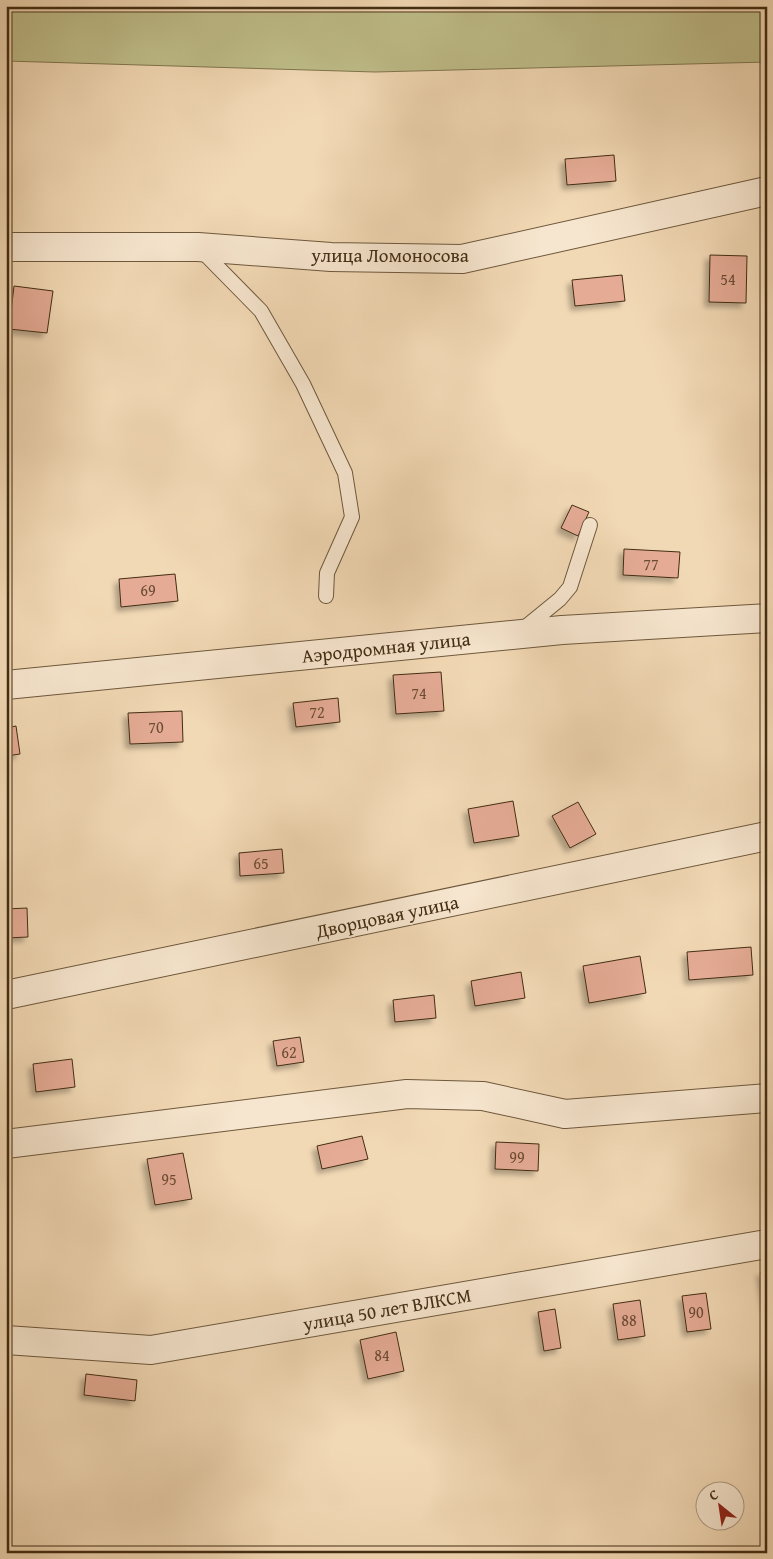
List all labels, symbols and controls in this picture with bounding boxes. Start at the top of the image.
street label: улица Ломоносова [310,241,469,269]
house number: 54 [720,267,736,291]
house number: 77 [643,552,659,576]
house number: 69 [140,578,156,602]
street label: Аэродромная улица [300,624,472,670]
house number: 74 [411,681,427,705]
house number: 72 [309,700,325,724]
house number: 70 [148,715,164,739]
house number: 65 [253,851,269,875]
street label: Дворцовая улица [312,887,461,945]
house number: 62 [281,1040,297,1064]
house number: 99 [509,1145,525,1169]
house number: 95 [161,1167,177,1191]
street label: улица 50 лет ВЛКСМ [300,1280,473,1338]
house number: 90 [688,1300,704,1324]
house number: 88 [621,1308,637,1332]
house number: 84 [374,1343,390,1367]
north arrow [696,1482,746,1532]
text: С [705,1484,722,1505]

